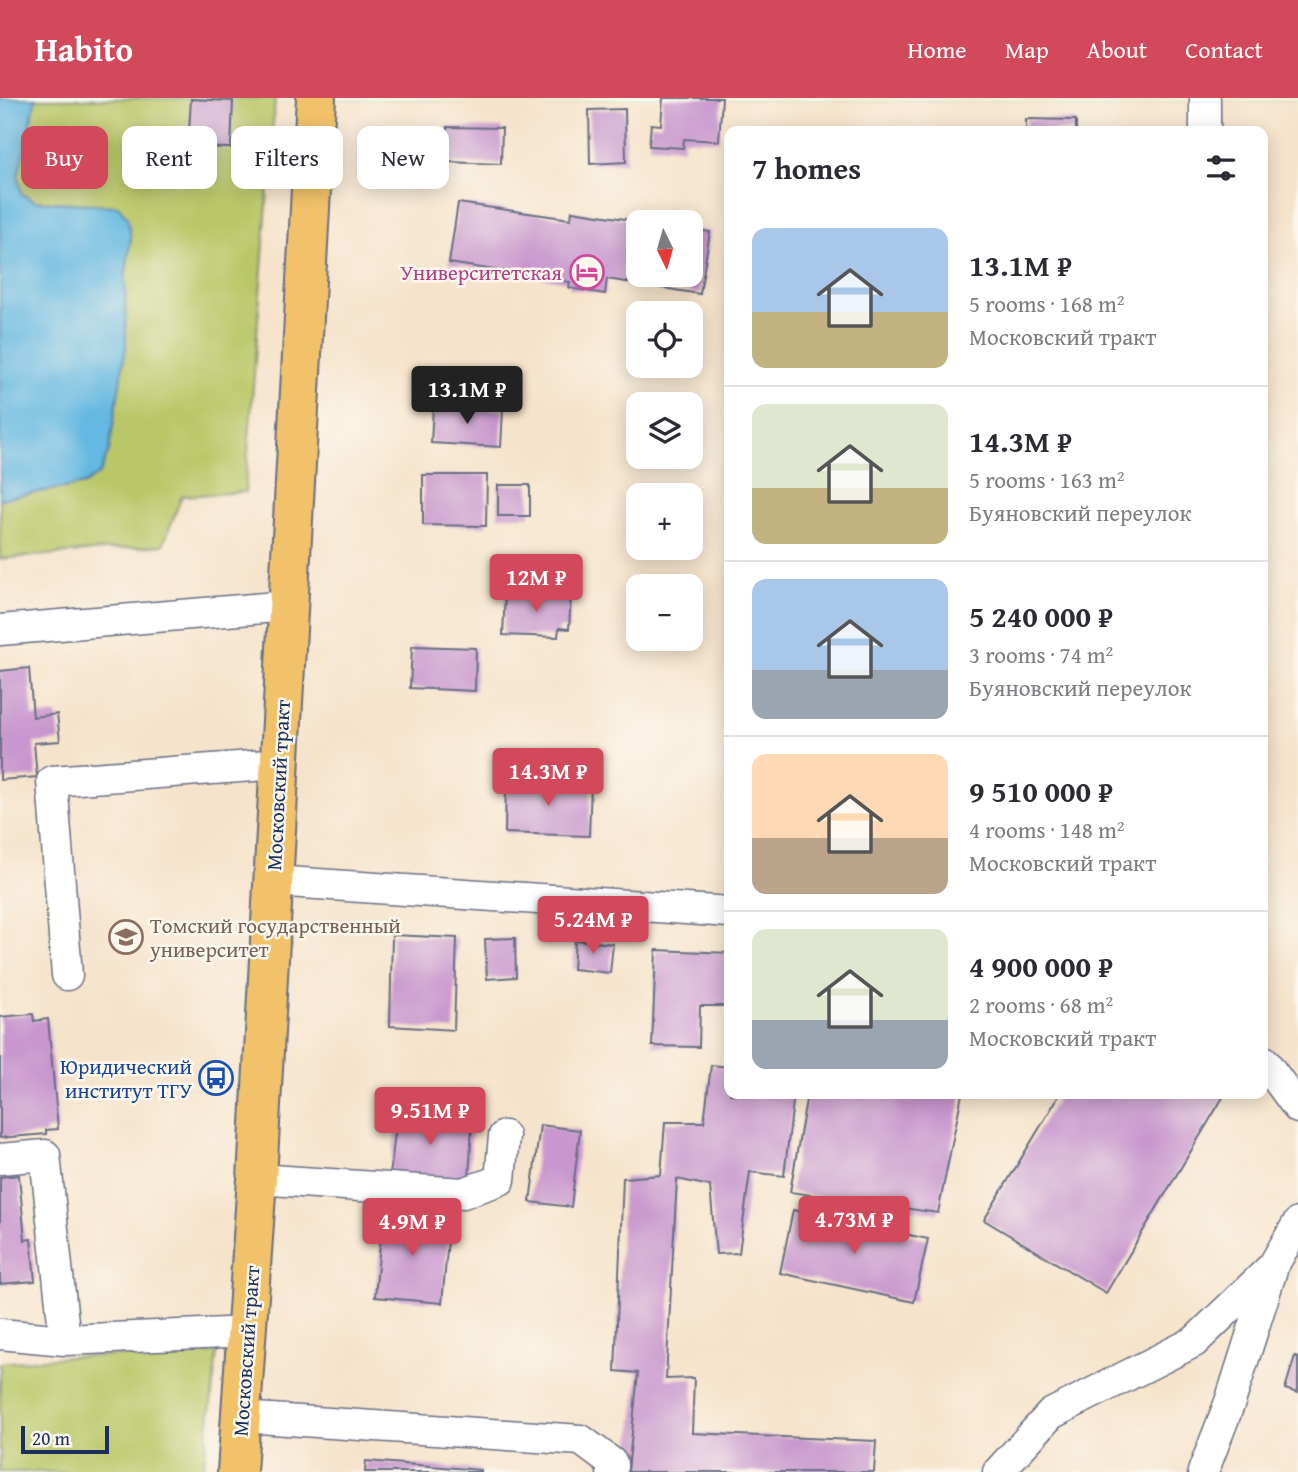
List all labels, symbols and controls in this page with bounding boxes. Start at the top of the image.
text: Habito [35,25,133,73]
text: Home [908,32,967,67]
text: Map [1005,32,1049,67]
text: About [1087,32,1147,67]
text: Contact [1185,32,1263,67]
chip: Buy [21,126,108,189]
chip: Rent [122,126,217,189]
chip: Filters [231,126,343,189]
chip: New [357,126,449,189]
text: 7 homes [752,146,861,190]
icon: filters [1202,149,1240,187]
north arrow [626,210,704,287]
map controls [626,210,703,651]
text: 13.1M ₽ [969,243,1072,287]
hotel icon: Университетская [568,253,606,291]
icon: home [808,256,892,340]
place label: Университетская [400,257,562,288]
text: 5 rooms · 168 m² [969,287,1124,320]
button: locate [626,301,703,378]
text: Московский тракт [969,320,1156,353]
pin: 13.1M ₽ [402,366,532,426]
text: 13.1M ₽ [427,372,507,405]
button: layers [626,392,703,469]
text: 14.3M ₽ [969,419,1072,463]
icon: home [808,432,892,516]
text: 5 rooms · 163 m² [969,463,1124,496]
button: + [626,483,703,560]
text: Буяновский переулок [969,496,1191,529]
pin: 12M ₽ [487,554,585,614]
text: 12M ₽ [506,560,566,593]
button: − [626,574,703,651]
text: 5 240 000 ₽ [969,594,1113,638]
icon: home [808,607,892,691]
text: 3 rooms · 74 m² [969,638,1113,671]
text: Буяновский переулок [969,671,1191,704]
street label: Московский тракт [258,699,298,871]
pin: 14.3M ₽ [483,748,613,808]
text: 14.3M ₽ [508,754,588,787]
text: 9 510 000 ₽ [969,769,1113,813]
icon: home [808,782,892,866]
text: 4 rooms · 148 m² [969,813,1124,846]
text: Московский тракт [969,846,1156,879]
pin: 5.24M ₽ [528,896,658,956]
text: 5.24M ₽ [553,902,633,935]
place label: Томский государственный университет [149,910,401,965]
school or university icon: Томский государственный университет [107,918,145,956]
text: 4 900 000 ₽ [969,944,1113,988]
icon: home [808,957,892,1041]
text: 2 rooms · 68 m² [969,988,1113,1021]
text: Московский тракт [969,1021,1156,1054]
place label: Юридический институт ТГУ [60,1051,192,1106]
bus stop icon: Юридический институт ТГУ [197,1059,235,1097]
pin: 9.51M ₽ [365,1088,495,1147]
text: 9.51M ₽ [390,1093,470,1126]
pin: 4.73M ₽ [789,1196,919,1256]
pin: 4.9M ₽ [355,1198,469,1258]
text: 4.73M ₽ [814,1202,894,1235]
text: 4.9M ₽ [378,1204,446,1237]
street label: Московский тракт [225,1265,267,1437]
scale bar [21,1423,108,1455]
text: 20 m [32,1424,70,1452]

